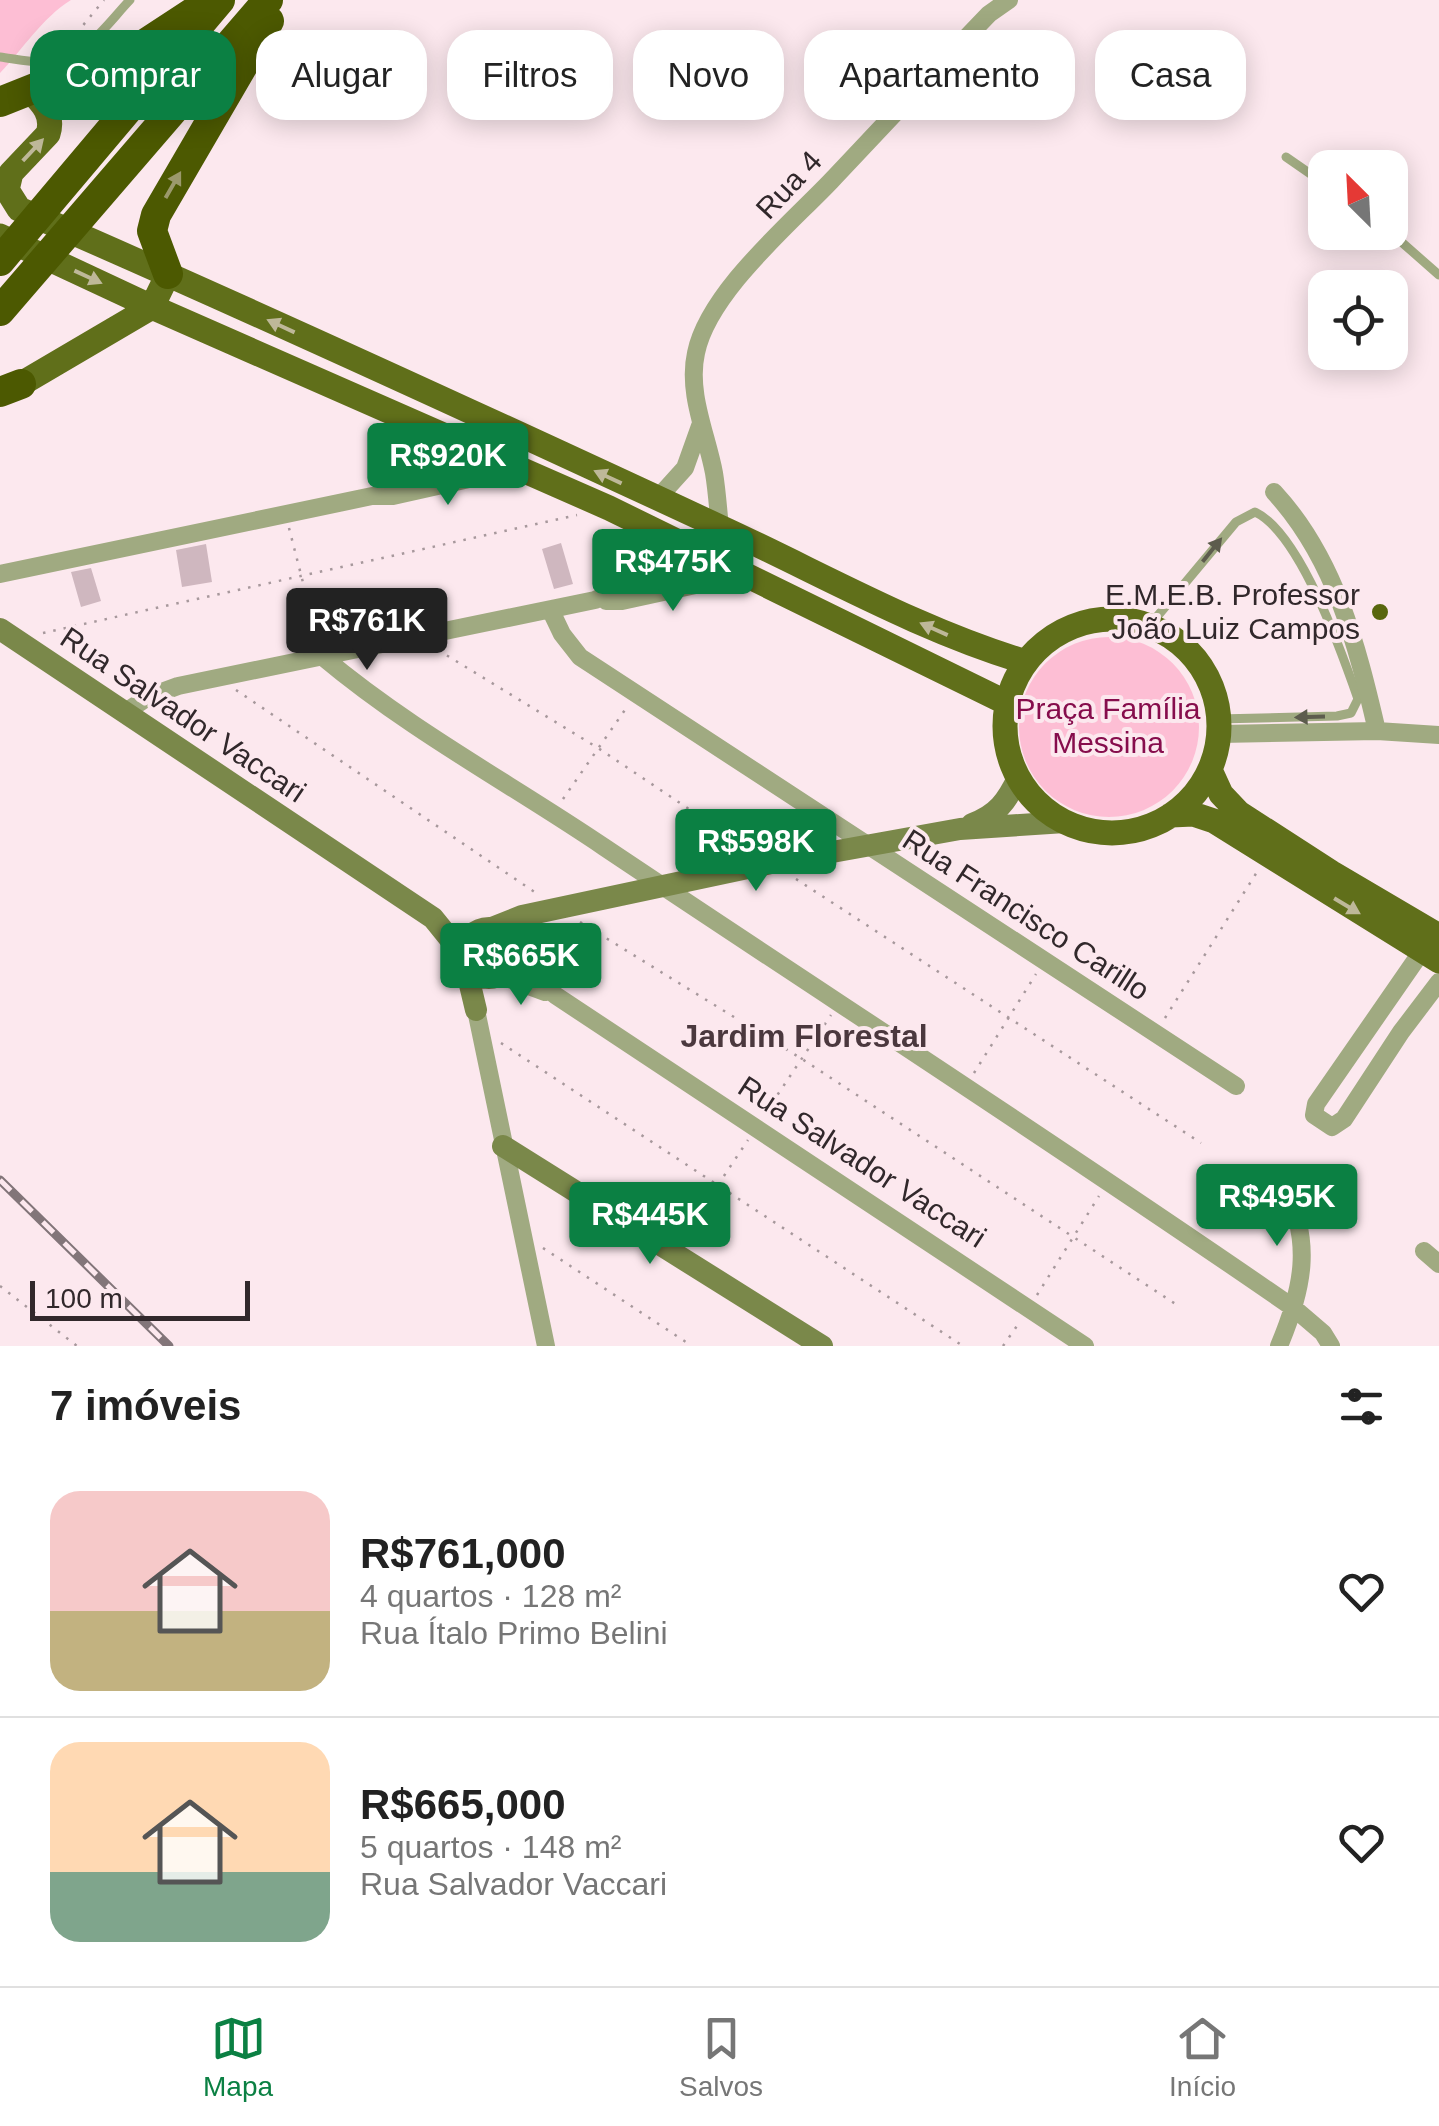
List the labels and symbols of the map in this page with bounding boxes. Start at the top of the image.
one-way arrow [22,138,44,163]
street label: Rua 4 [749,144,828,225]
north arrow [1308,150,1408,250]
one-way arrow [164,171,182,199]
one-way arrow [74,269,103,286]
one-way arrow [266,317,295,334]
pin: R$920K [367,423,529,508]
one-way arrow [593,468,622,485]
pin: R$475K [592,529,754,614]
one-way arrow [1201,537,1222,562]
place label: E.M.E.B. Professor João Luiz Campos [1105,578,1360,645]
pin: R$761K [286,588,448,673]
marker: E.M.E.B. Professor João Luiz Campos [1369,601,1391,623]
street label: Rua Salvador Vaccari [55,620,312,809]
one-way arrow [919,621,949,637]
park label: Praça Família Messina [1015,692,1201,759]
one-way arrow [1293,709,1325,725]
pin: R$598K [675,809,837,894]
street label: Rua Francisco Carillo [897,823,1156,1007]
one-way arrow [1333,897,1361,914]
pin: R$665K [440,923,602,1008]
district label: Jardim Florestal [680,1018,928,1054]
street label: Rua Salvador Vaccari [733,1069,992,1254]
pin: R$495K [1196,1164,1358,1249]
pin: R$445K [569,1182,731,1267]
scale bar [30,1276,250,1320]

